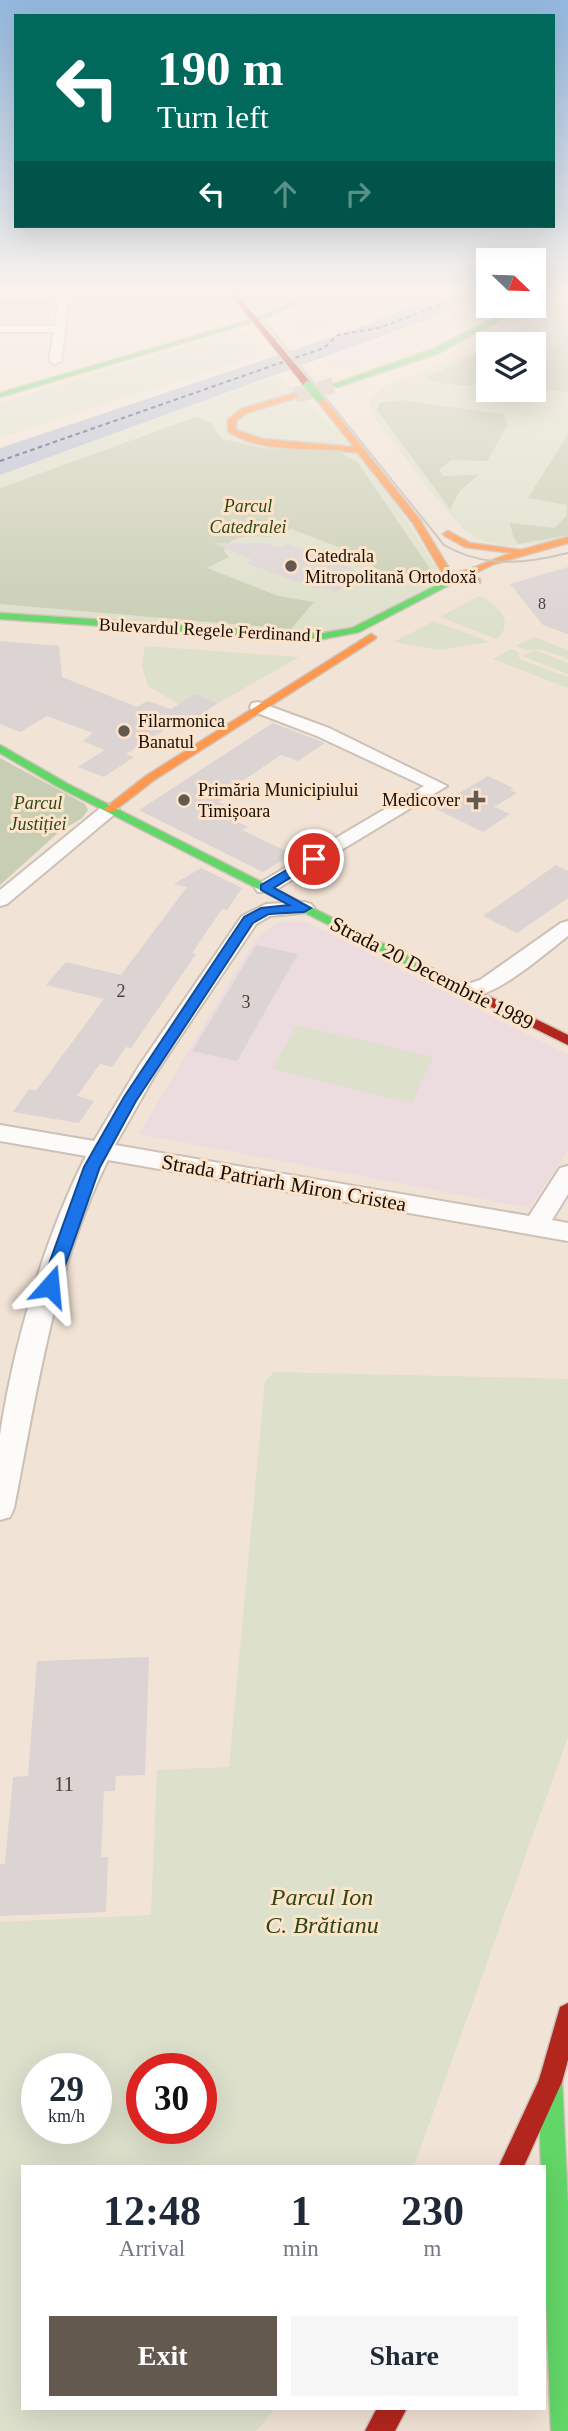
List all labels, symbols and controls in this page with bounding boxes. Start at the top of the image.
text: 190 m [157,41,284,96]
icon: left [42,42,133,133]
text: Turn left [157,99,269,135]
icon: left [193,175,231,213]
icon: ahead [266,175,304,213]
icon: right [339,175,377,213]
north arrow [476,248,546,318]
map controls [476,248,546,402]
button: layers [476,332,546,402]
park label: Parcul Catedralei [210,496,287,537]
place label: Catedrala Mitropolitană Ortodoxă [305,546,476,587]
marker: Catedrala Mitropolitană Ortodoxă [283,558,299,574]
house number: 8 [538,595,546,612]
street label: Bulevardul Regele Ferdinand I [98,614,322,646]
place label: Filarmonica Banatul [138,711,225,752]
marker: Filarmonica Banatul [116,723,132,739]
place label: Primăria Municipiului Timișoara [198,780,358,821]
place label: Medicover [382,790,460,810]
marker: Medicover [466,790,486,810]
marker: Primăria Municipiului Timișoara [176,792,192,808]
park label: Parcul Justiției [10,793,67,834]
pin [284,829,344,889]
icon: arrive [295,840,333,878]
street label: Strada 20 Decembrie 1989 [327,911,537,1035]
house number: 2 [117,981,126,1001]
house number: 3 [242,992,251,1012]
street label: Strada Patriarh Miron Cristea [160,1150,409,1216]
position arrow [13,1249,87,1323]
house number: 11 [54,1772,74,1796]
park label: Parcul Ion C. Brătianu [265,1884,379,1938]
speed limit sign: 30 [126,2053,217,2144]
text: 29 [49,2070,84,2109]
text: km/h [48,2106,85,2126]
text: 12:48 [103,2188,201,2234]
text: 1 [290,2188,311,2234]
text: 230 [401,2188,464,2234]
text: Arrival [119,2236,185,2261]
text: min [283,2236,319,2261]
text: m [423,2236,441,2261]
button: Exit [49,2316,277,2396]
button: Share [291,2316,518,2396]

